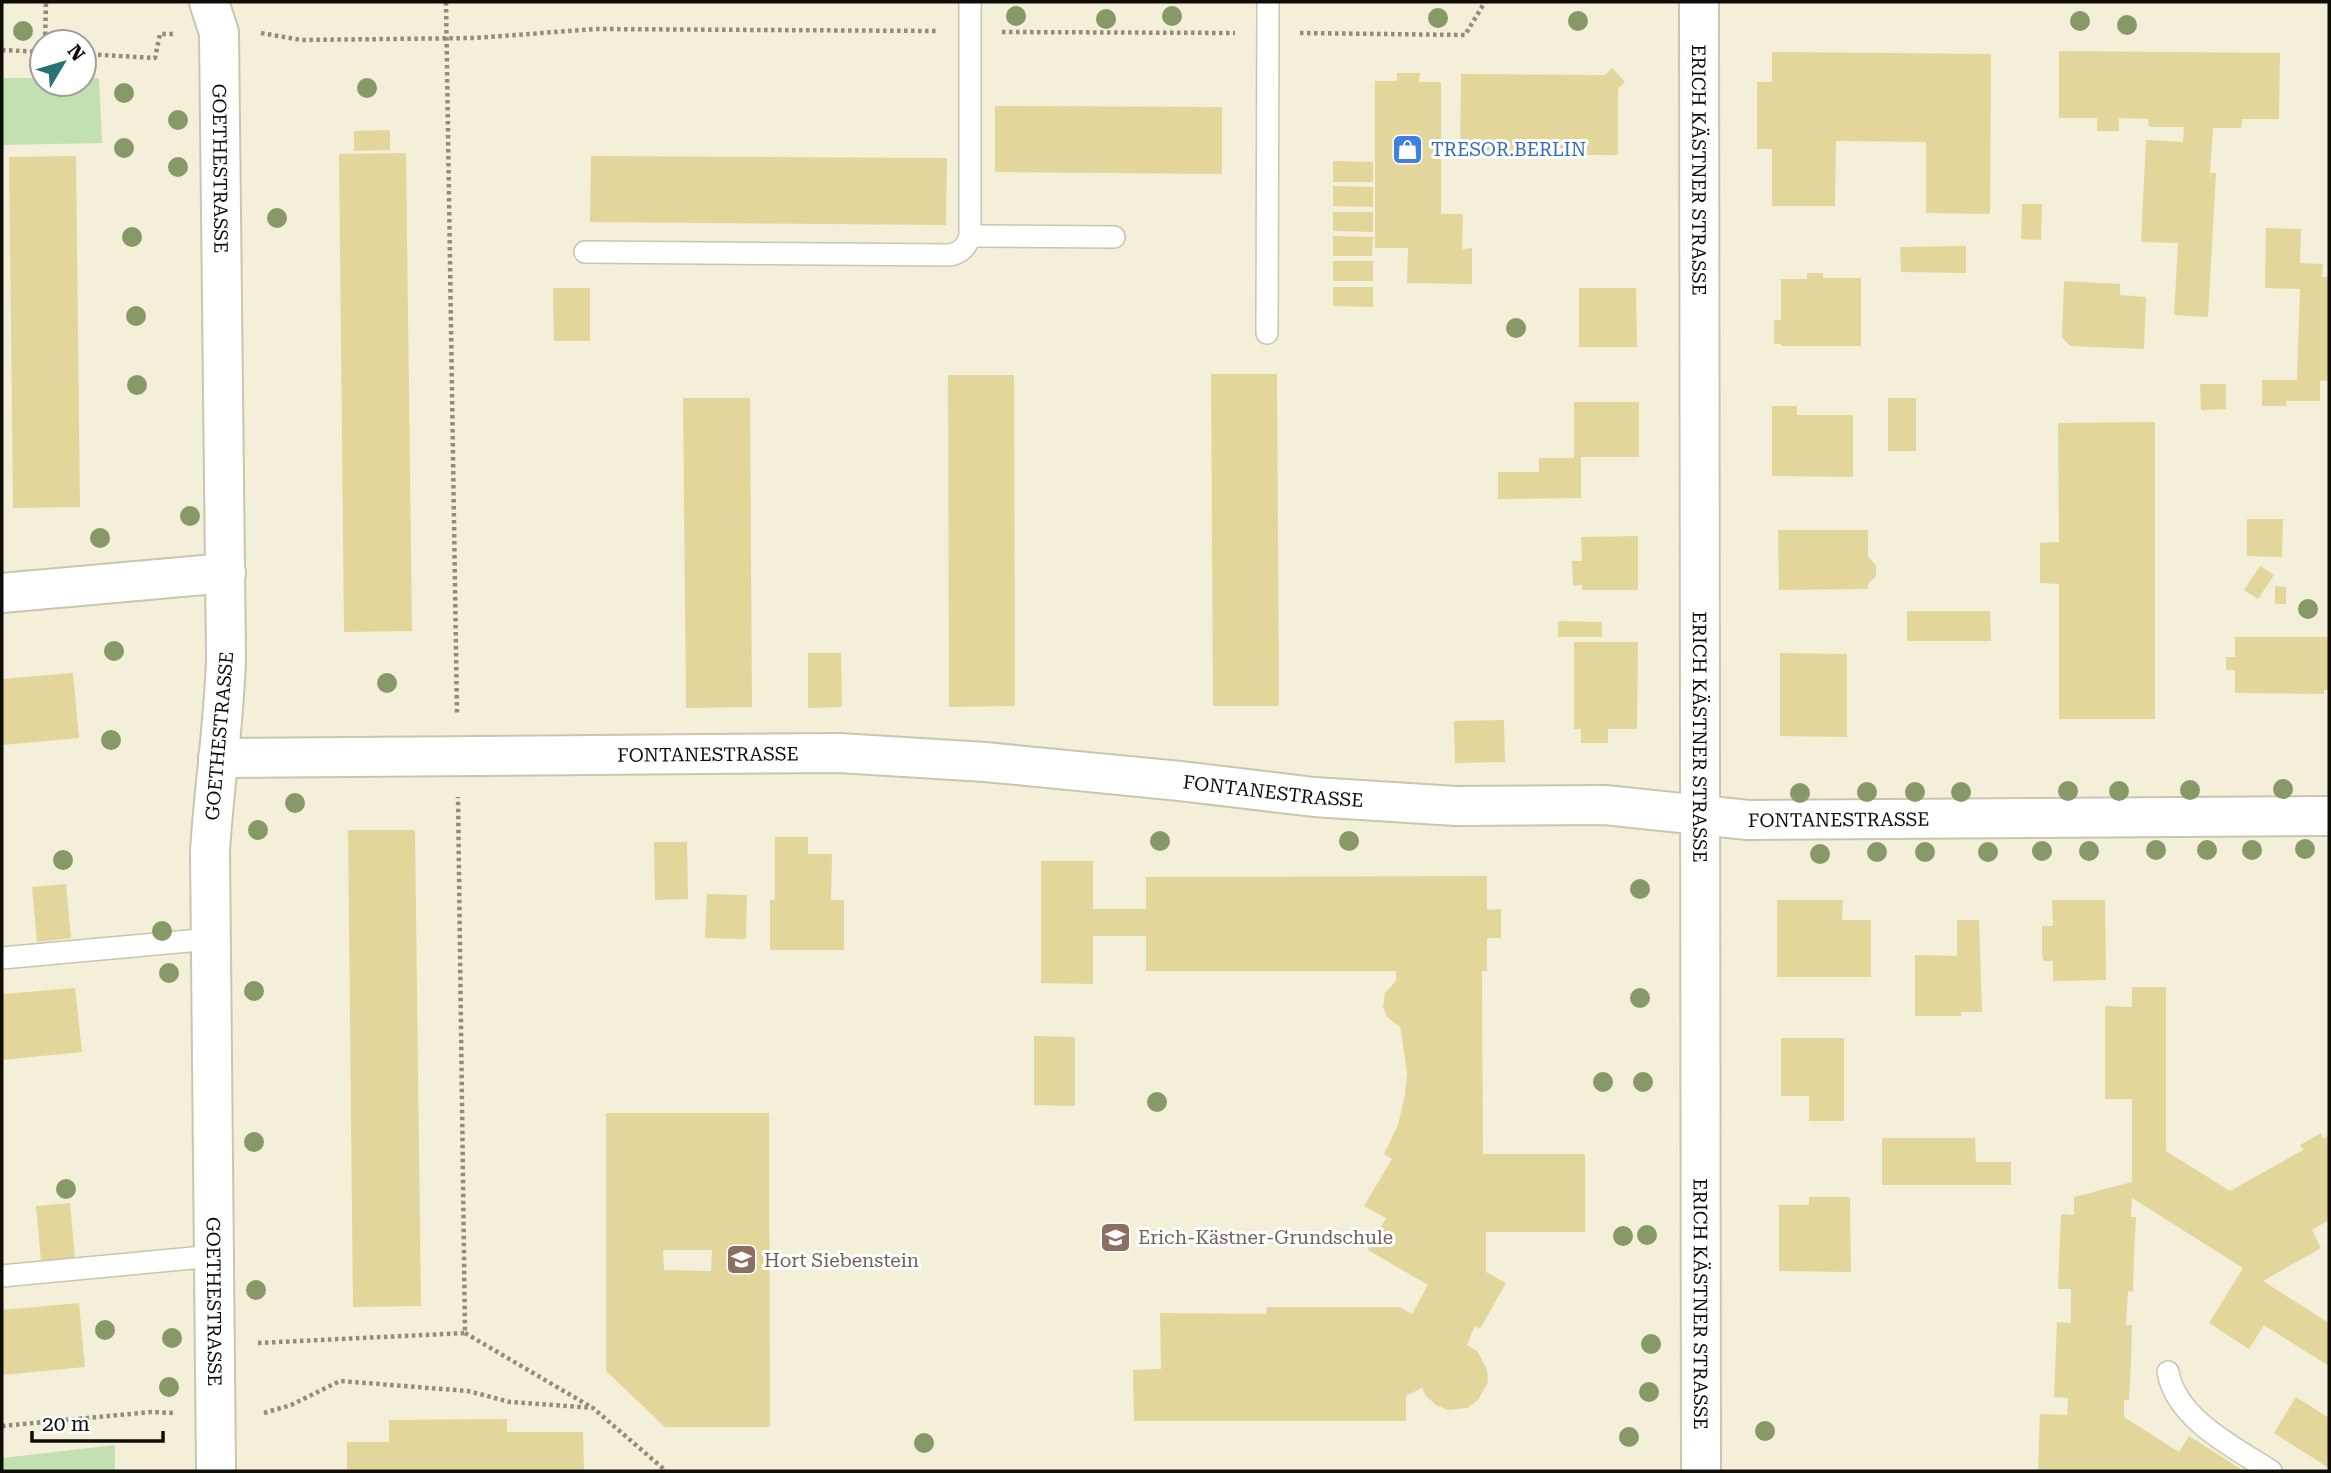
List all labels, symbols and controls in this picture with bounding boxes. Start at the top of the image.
north arrow [28,28,98,98]
text: N [62,40,90,66]
street label: ERICH KÄSTNER STRASSE [1687,44,1710,296]
street label: GOETHESTRASSE [208,83,232,253]
shop icon: TRESOR.BERLIN [1391,132,1425,166]
place label: TRESOR.BERLIN [1431,138,1586,161]
street label: ERICH KÄSTNER STRASSE [1688,611,1711,863]
street label: GOETHESTRASSE [201,651,238,822]
street label: FONTANESTRASSE [617,742,799,767]
street label: FONTANESTRASSE [1182,770,1364,812]
street label: FONTANESTRASSE [1748,808,1930,832]
street label: ERICH KÄSTNER STRASSE [1689,1178,1712,1430]
street label: GOETHESTRASSE [202,1217,226,1387]
school or university icon: Erich-Kästner-Grundschule [1098,1220,1132,1254]
place label: Erich-Kästner-Grundschule [1138,1226,1393,1249]
school or university icon: Hort Siebenstein [724,1243,758,1277]
place label: Hort Siebenstein [764,1249,919,1272]
scale bar [32,1400,163,1444]
text: 20 m [42,1412,90,1436]

